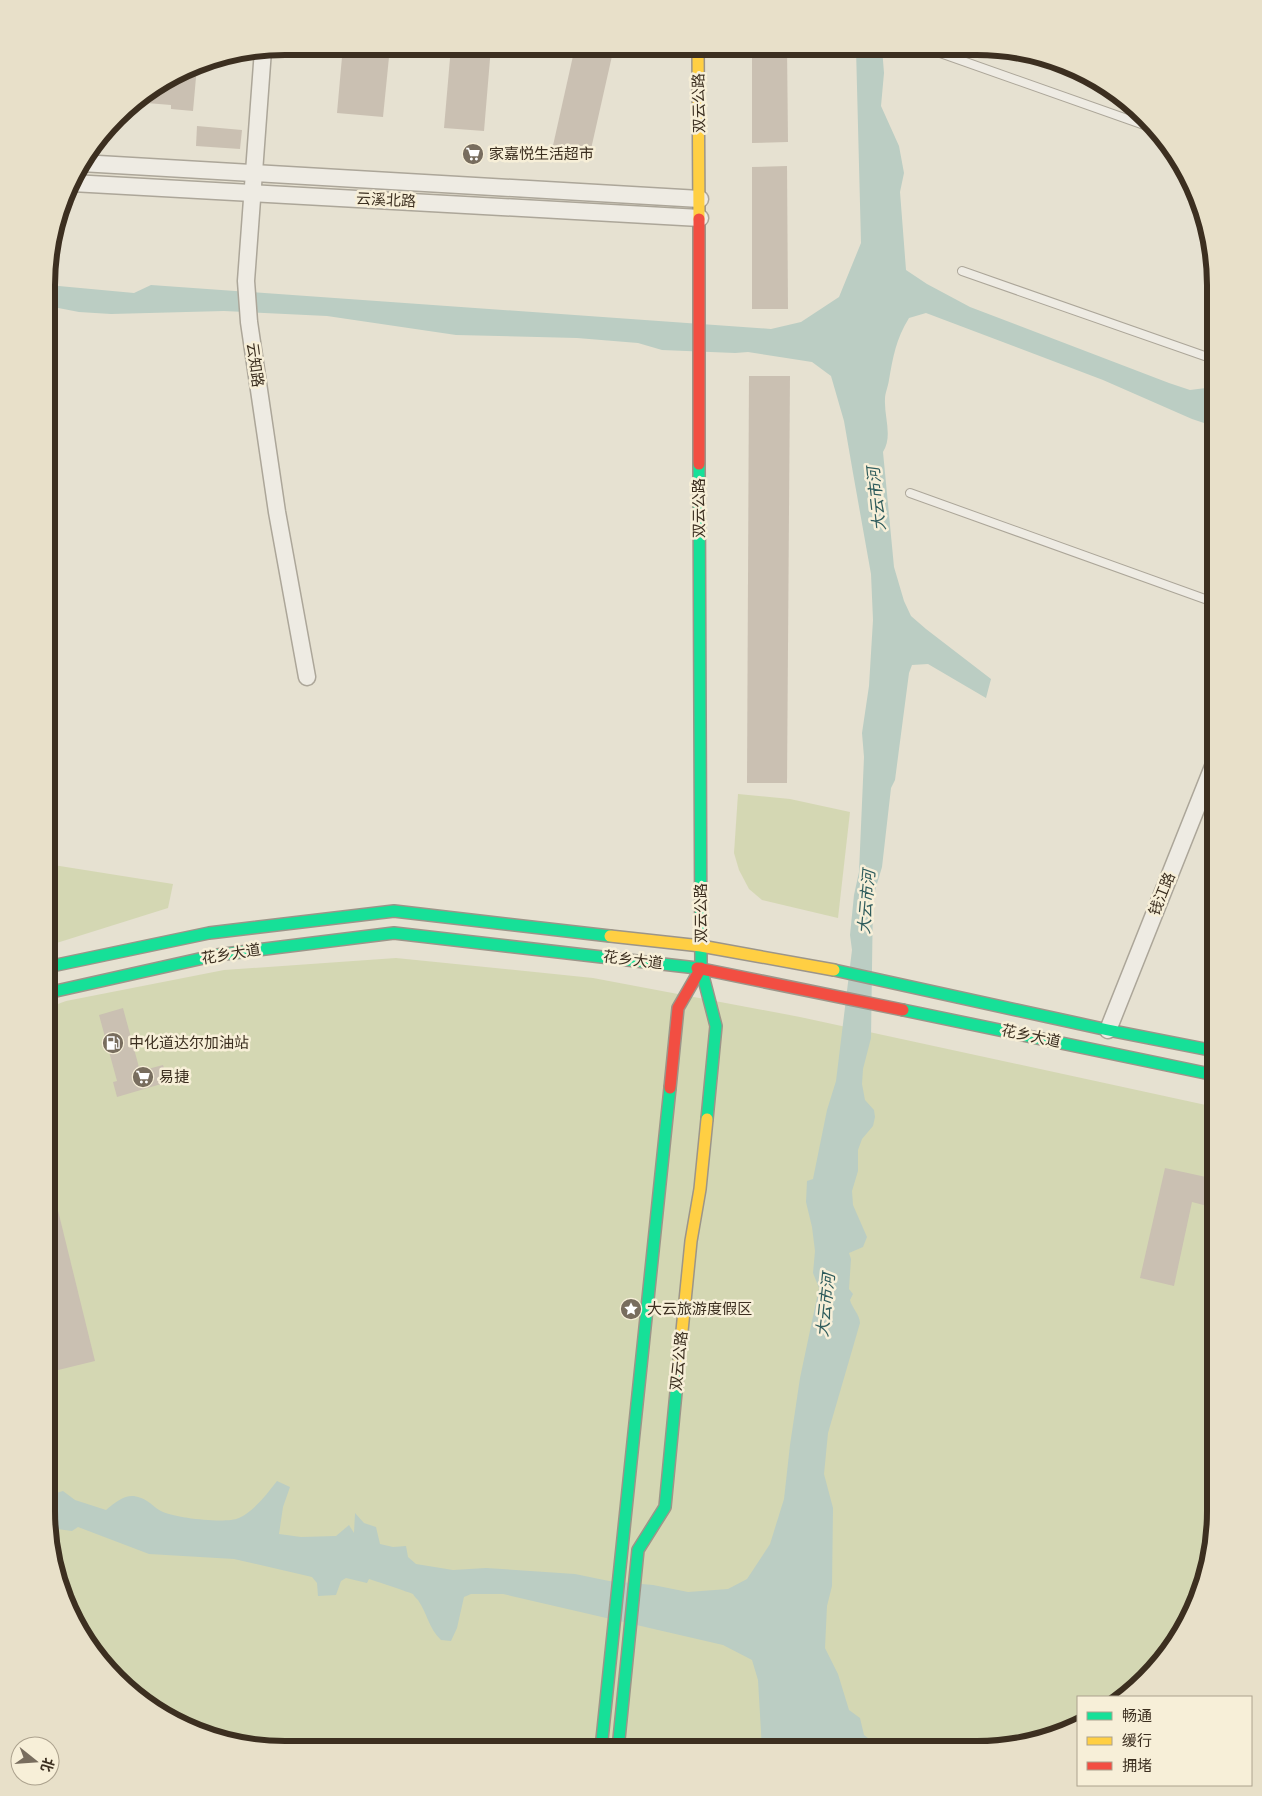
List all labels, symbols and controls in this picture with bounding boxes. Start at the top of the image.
street label: 双云公路 [689,73,709,133]
supermarket icon: 家嘉悦生活超市 [461,142,485,166]
place label: 家嘉悦生活超市 [489,145,594,163]
street label: 云溪北路 [356,189,416,211]
street label: 云知路 [243,341,267,389]
water label: 大云市河 [863,463,889,532]
street label: 双云公路 [690,478,708,538]
water label: 大云市河 [854,866,879,935]
street label: 钱江路 [1145,870,1179,918]
street label: 双云公路 [692,883,710,943]
street label: 花乡大道 [200,940,262,968]
street label: 花乡大道 [602,947,664,973]
street label: 花乡大道 [1000,1021,1062,1051]
fuel station icon: 中化道达尔加油站 [101,1031,125,1055]
place label: 中化道达尔加油站 [129,1034,249,1052]
supermarket icon: 易捷 [131,1065,155,1089]
place label: 易捷 [159,1068,189,1086]
water label: 大云市河 [813,1269,839,1338]
place icon: 大云旅游度假区 [619,1297,643,1321]
place label: 大云旅游度假区 [647,1300,752,1318]
street label: 双云公路 [667,1330,691,1392]
legend [1077,1696,1252,1786]
text: 畅通 [1122,1707,1152,1725]
text: 缓行 [1122,1732,1152,1750]
north arrow [10,1736,60,1786]
text: 北 [37,1755,57,1774]
text: 拥堵 [1122,1757,1152,1775]

